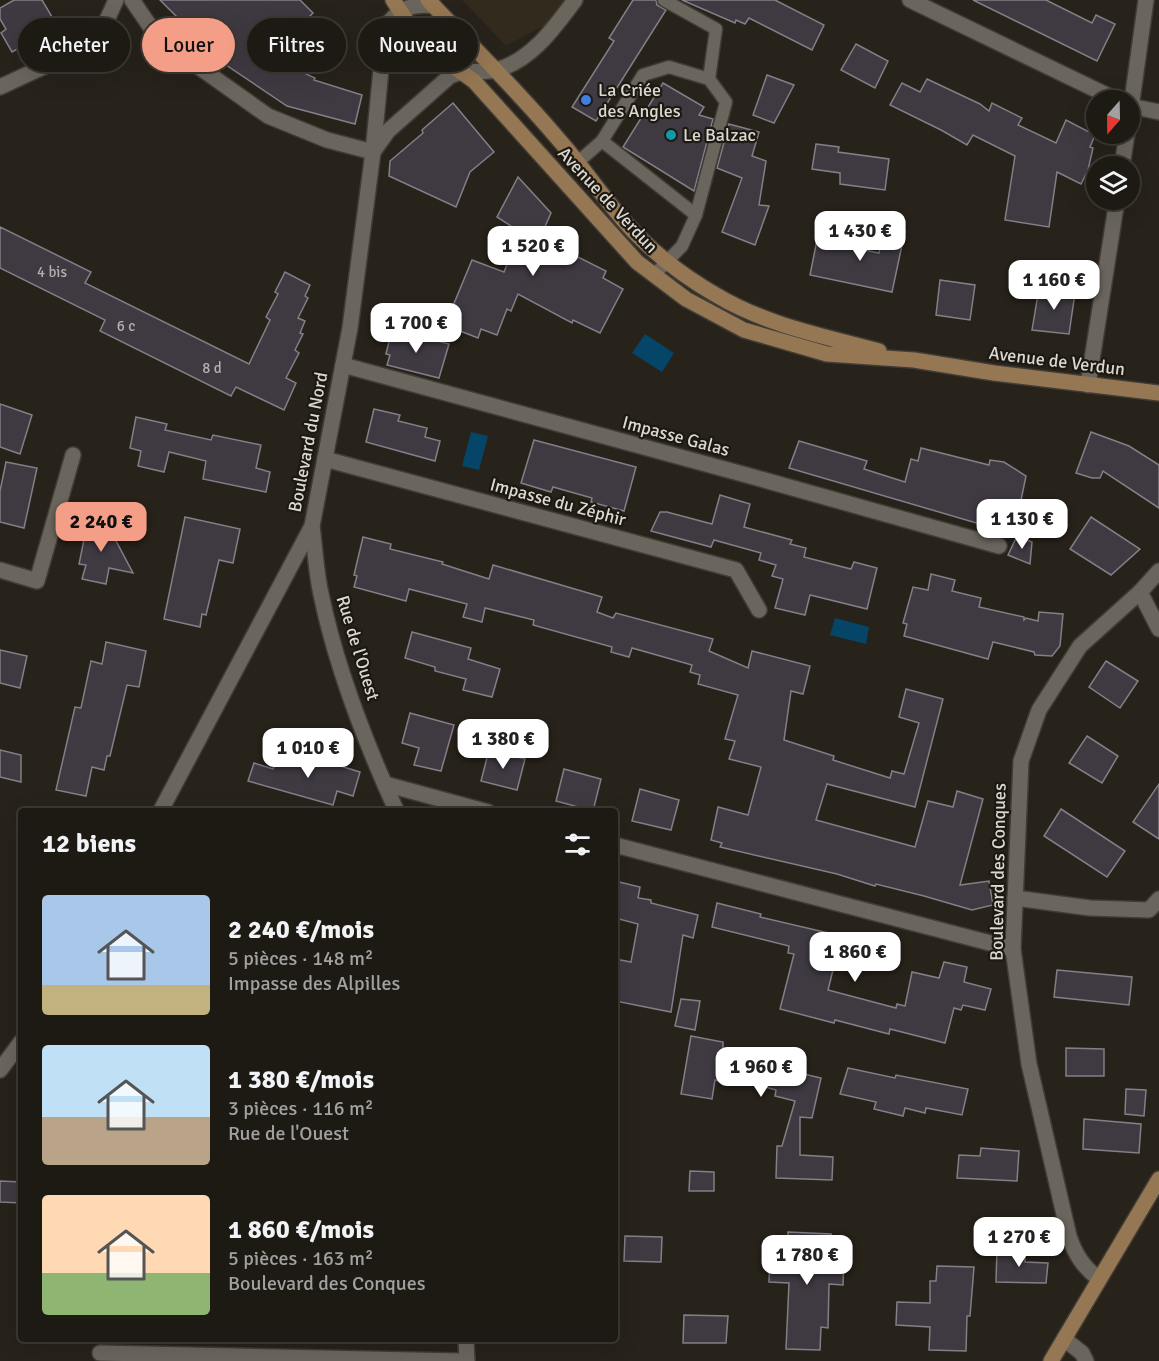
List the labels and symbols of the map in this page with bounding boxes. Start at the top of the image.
place label: La Criée des Angles [598,79,681,122]
north arrow [1086,90,1140,144]
marker: La Criée des Angles [579,93,593,107]
place label: Le Balzac [683,124,756,146]
marker: Le Balzac [664,128,678,142]
street label: Avenue de Verdun [553,142,663,258]
pin: 1 430 € [805,211,915,262]
pin: 1 520 € [478,226,588,277]
pin: 1 160 € [999,260,1109,311]
house number: 4 bis [37,263,67,281]
pin: 1 700 € [361,303,471,354]
house number: 6 c [117,317,135,335]
street label: Avenue de Verdun [988,342,1126,380]
house number: 8 d [202,359,222,377]
street label: Boulevard du Nord [284,370,332,514]
street label: Impasse Galas [620,411,732,461]
street label: Impasse du Zéphir [488,473,629,531]
pin: 1 130 € [967,499,1077,550]
pin: 2 240 € [46,502,156,553]
street label: Rue de l'Ouest [332,593,384,703]
pin: 1 380 € [448,719,558,770]
pin: 1 010 € [253,728,363,779]
street label: Boulevard des Conques [985,783,1011,961]
pin: 1 860 € [800,932,910,983]
pin: 1 960 € [706,1047,816,1098]
pin: 1 270 € [964,1217,1074,1268]
pin: 1 780 € [752,1235,862,1286]

